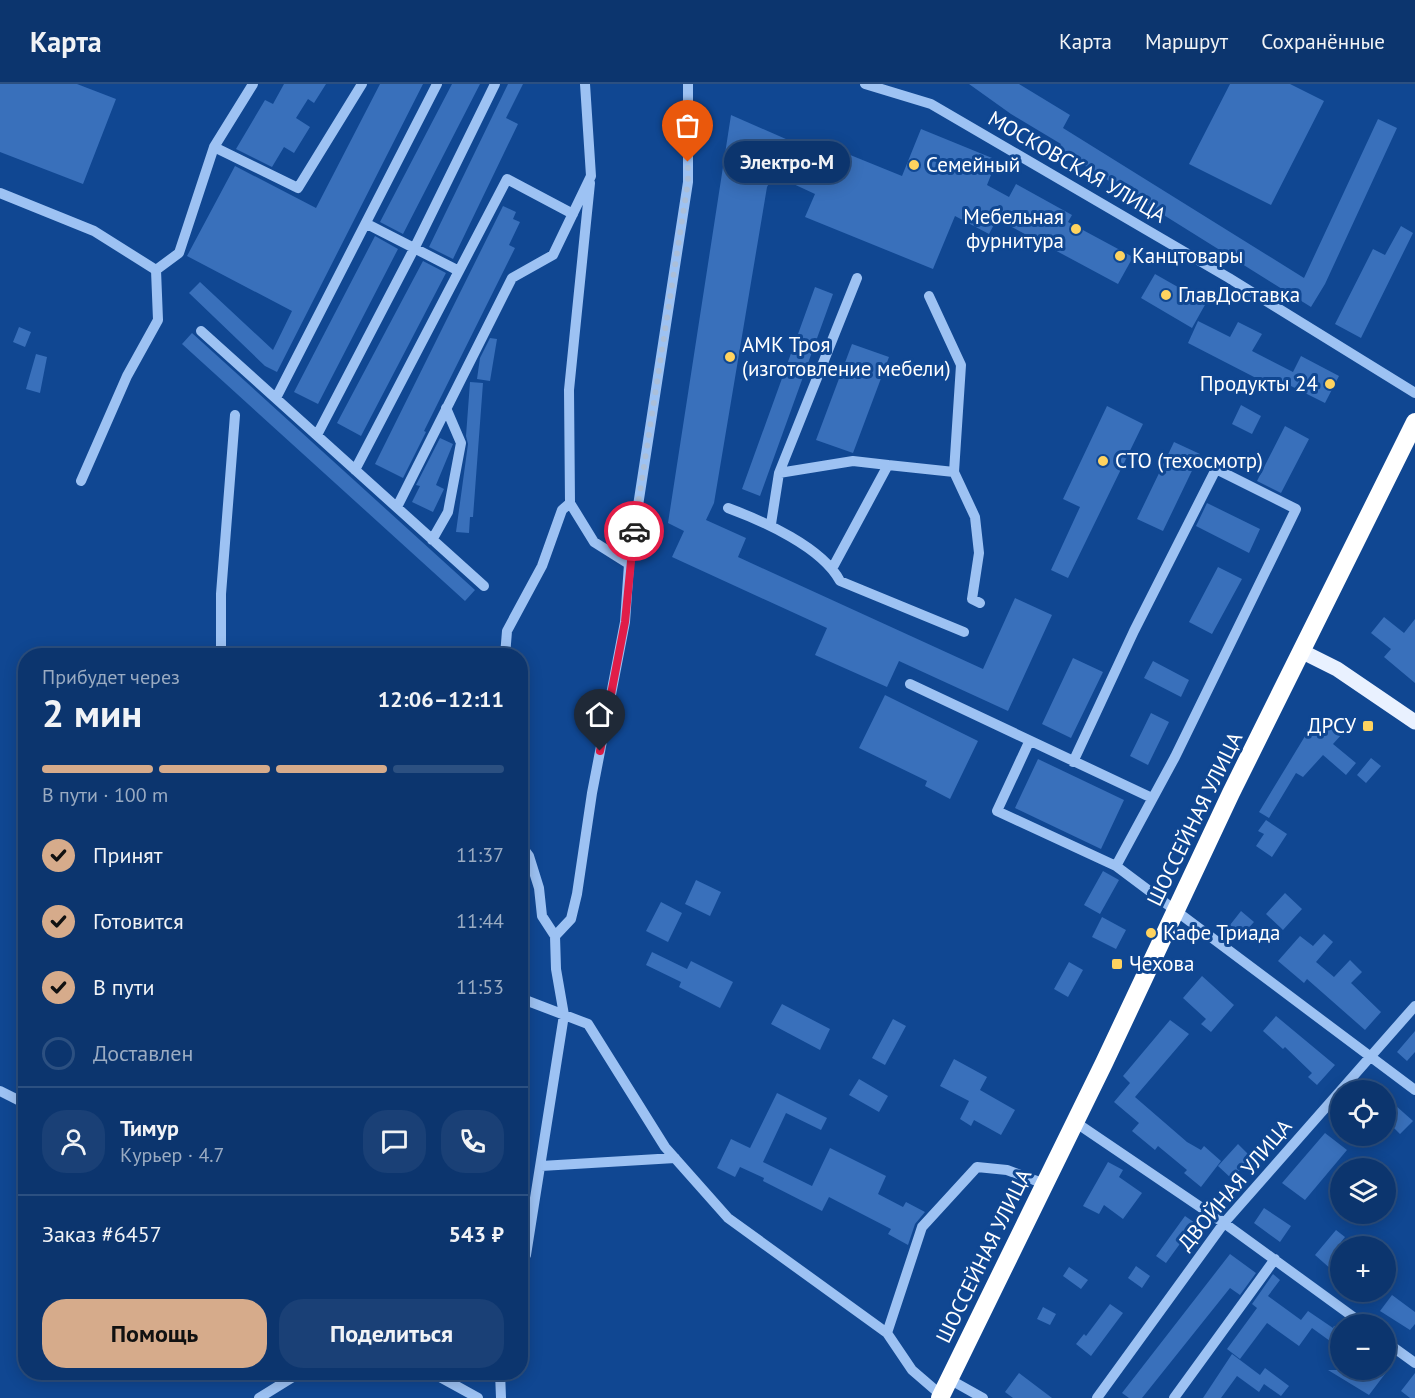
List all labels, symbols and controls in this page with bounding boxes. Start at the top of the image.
text: Карта [30,23,102,60]
text: Карта [1059,28,1112,55]
text: Маршрут [1145,28,1228,55]
text: Сохранённые [1261,28,1385,55]
pin [662,100,713,162]
street label: МОСКОВСКАЯ УЛИЦА [983,105,1172,229]
icon: bag [671,109,704,142]
callout: Электро-М [724,141,850,183]
text: Электро-М [740,149,834,175]
place label: Семейный [926,151,1020,178]
marker: Семейный [907,158,921,172]
place label: Мебельная фурнитура [963,203,1064,254]
marker: Мебельная фурнитура [1069,222,1083,236]
place label: Канцтовары [1132,242,1243,269]
marker: Канцтовары [1113,249,1127,263]
place label: ГлавДоставка [1178,281,1300,308]
marker: ГлавДоставка [1159,288,1173,302]
place label: АМК Троя (изготовление мебели) [742,331,951,382]
marker: АМК Троя (изготовление мебели) [723,350,737,364]
place label: Продукты 24 [1200,370,1318,397]
marker: Продукты 24 [1323,377,1337,391]
place label: СТО (техосмотр) [1115,447,1263,474]
marker: СТО (техосмотр) [1096,454,1110,468]
courier [604,501,664,561]
icon: car [618,515,651,548]
text: Прибудет через [42,664,180,690]
text: 12:06–12:11 [378,685,504,713]
text: 2 мин [42,687,142,738]
pin [574,689,625,751]
icon: home [583,698,616,731]
place label: ДРСУ [1308,712,1356,739]
marker: ДРСУ [1361,719,1375,733]
street label: ШОССЕЙНАЯ УЛИЦА [1141,727,1249,910]
text: В пути · 100 m [42,782,168,808]
icon: check [42,839,75,872]
text: Принят [93,841,163,869]
text: 11:37 [456,842,504,868]
icon: check [42,905,75,938]
text: Готовится [93,907,184,935]
text: 11:44 [456,908,504,934]
place label: Кафе Триада [1163,919,1281,946]
marker: Кафе Триада [1144,926,1158,940]
place label: Чехова [1129,950,1194,977]
marker: Чехова [1110,957,1124,971]
icon: check [42,971,75,1004]
text: В пути [93,973,155,1001]
text: 11:53 [456,974,504,1000]
text: Доставлен [93,1039,193,1067]
map controls [1330,1080,1396,1380]
button: locate [1330,1080,1396,1146]
button: person [42,1110,105,1173]
button: chat [363,1110,426,1173]
button: phone [441,1110,504,1173]
street label: ДВОЙНАЯ УЛИЦА [1172,1113,1298,1256]
text: Тимур [120,1114,179,1142]
text: Курьер · 4.7 [120,1142,224,1168]
button: layers [1330,1158,1396,1224]
street label: ШОССЕЙНАЯ УЛИЦА [930,1164,1038,1347]
text: Заказ #6457 [42,1220,162,1248]
text: 543 ₽ [449,1220,504,1248]
button: + [1330,1236,1396,1302]
button: Помощь [42,1299,267,1368]
button: Поделиться [279,1299,504,1368]
button: − [1330,1314,1396,1380]

